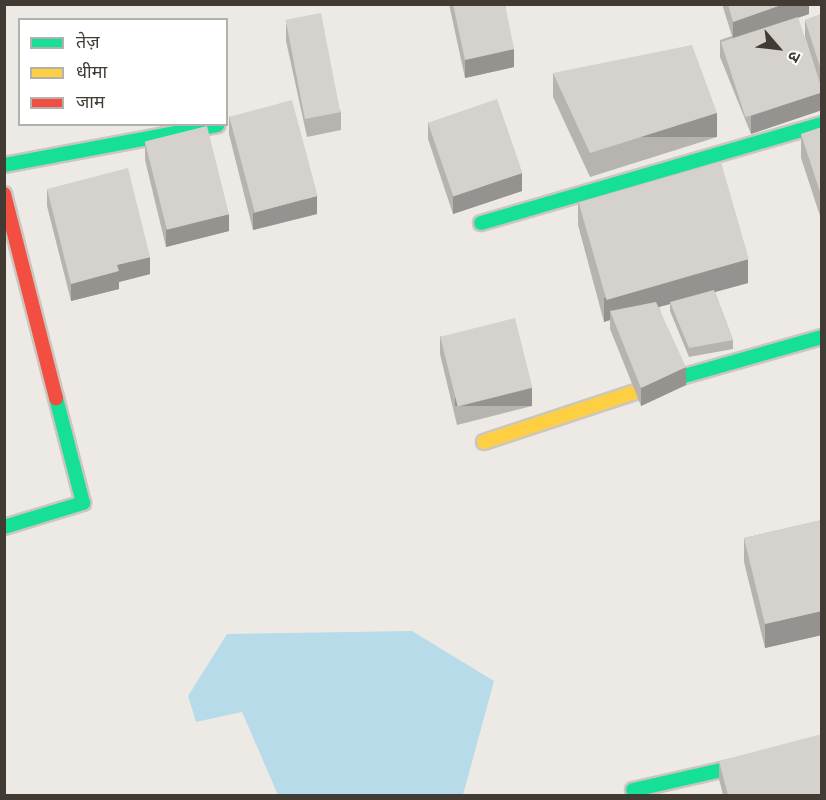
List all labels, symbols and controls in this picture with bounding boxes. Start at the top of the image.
legend [18,18,228,126]
north arrow [748,18,808,78]
text: तेज़ [76,31,100,52]
text: उ [784,48,805,65]
text: धीमा [76,61,107,82]
text: जाम [76,91,105,112]

